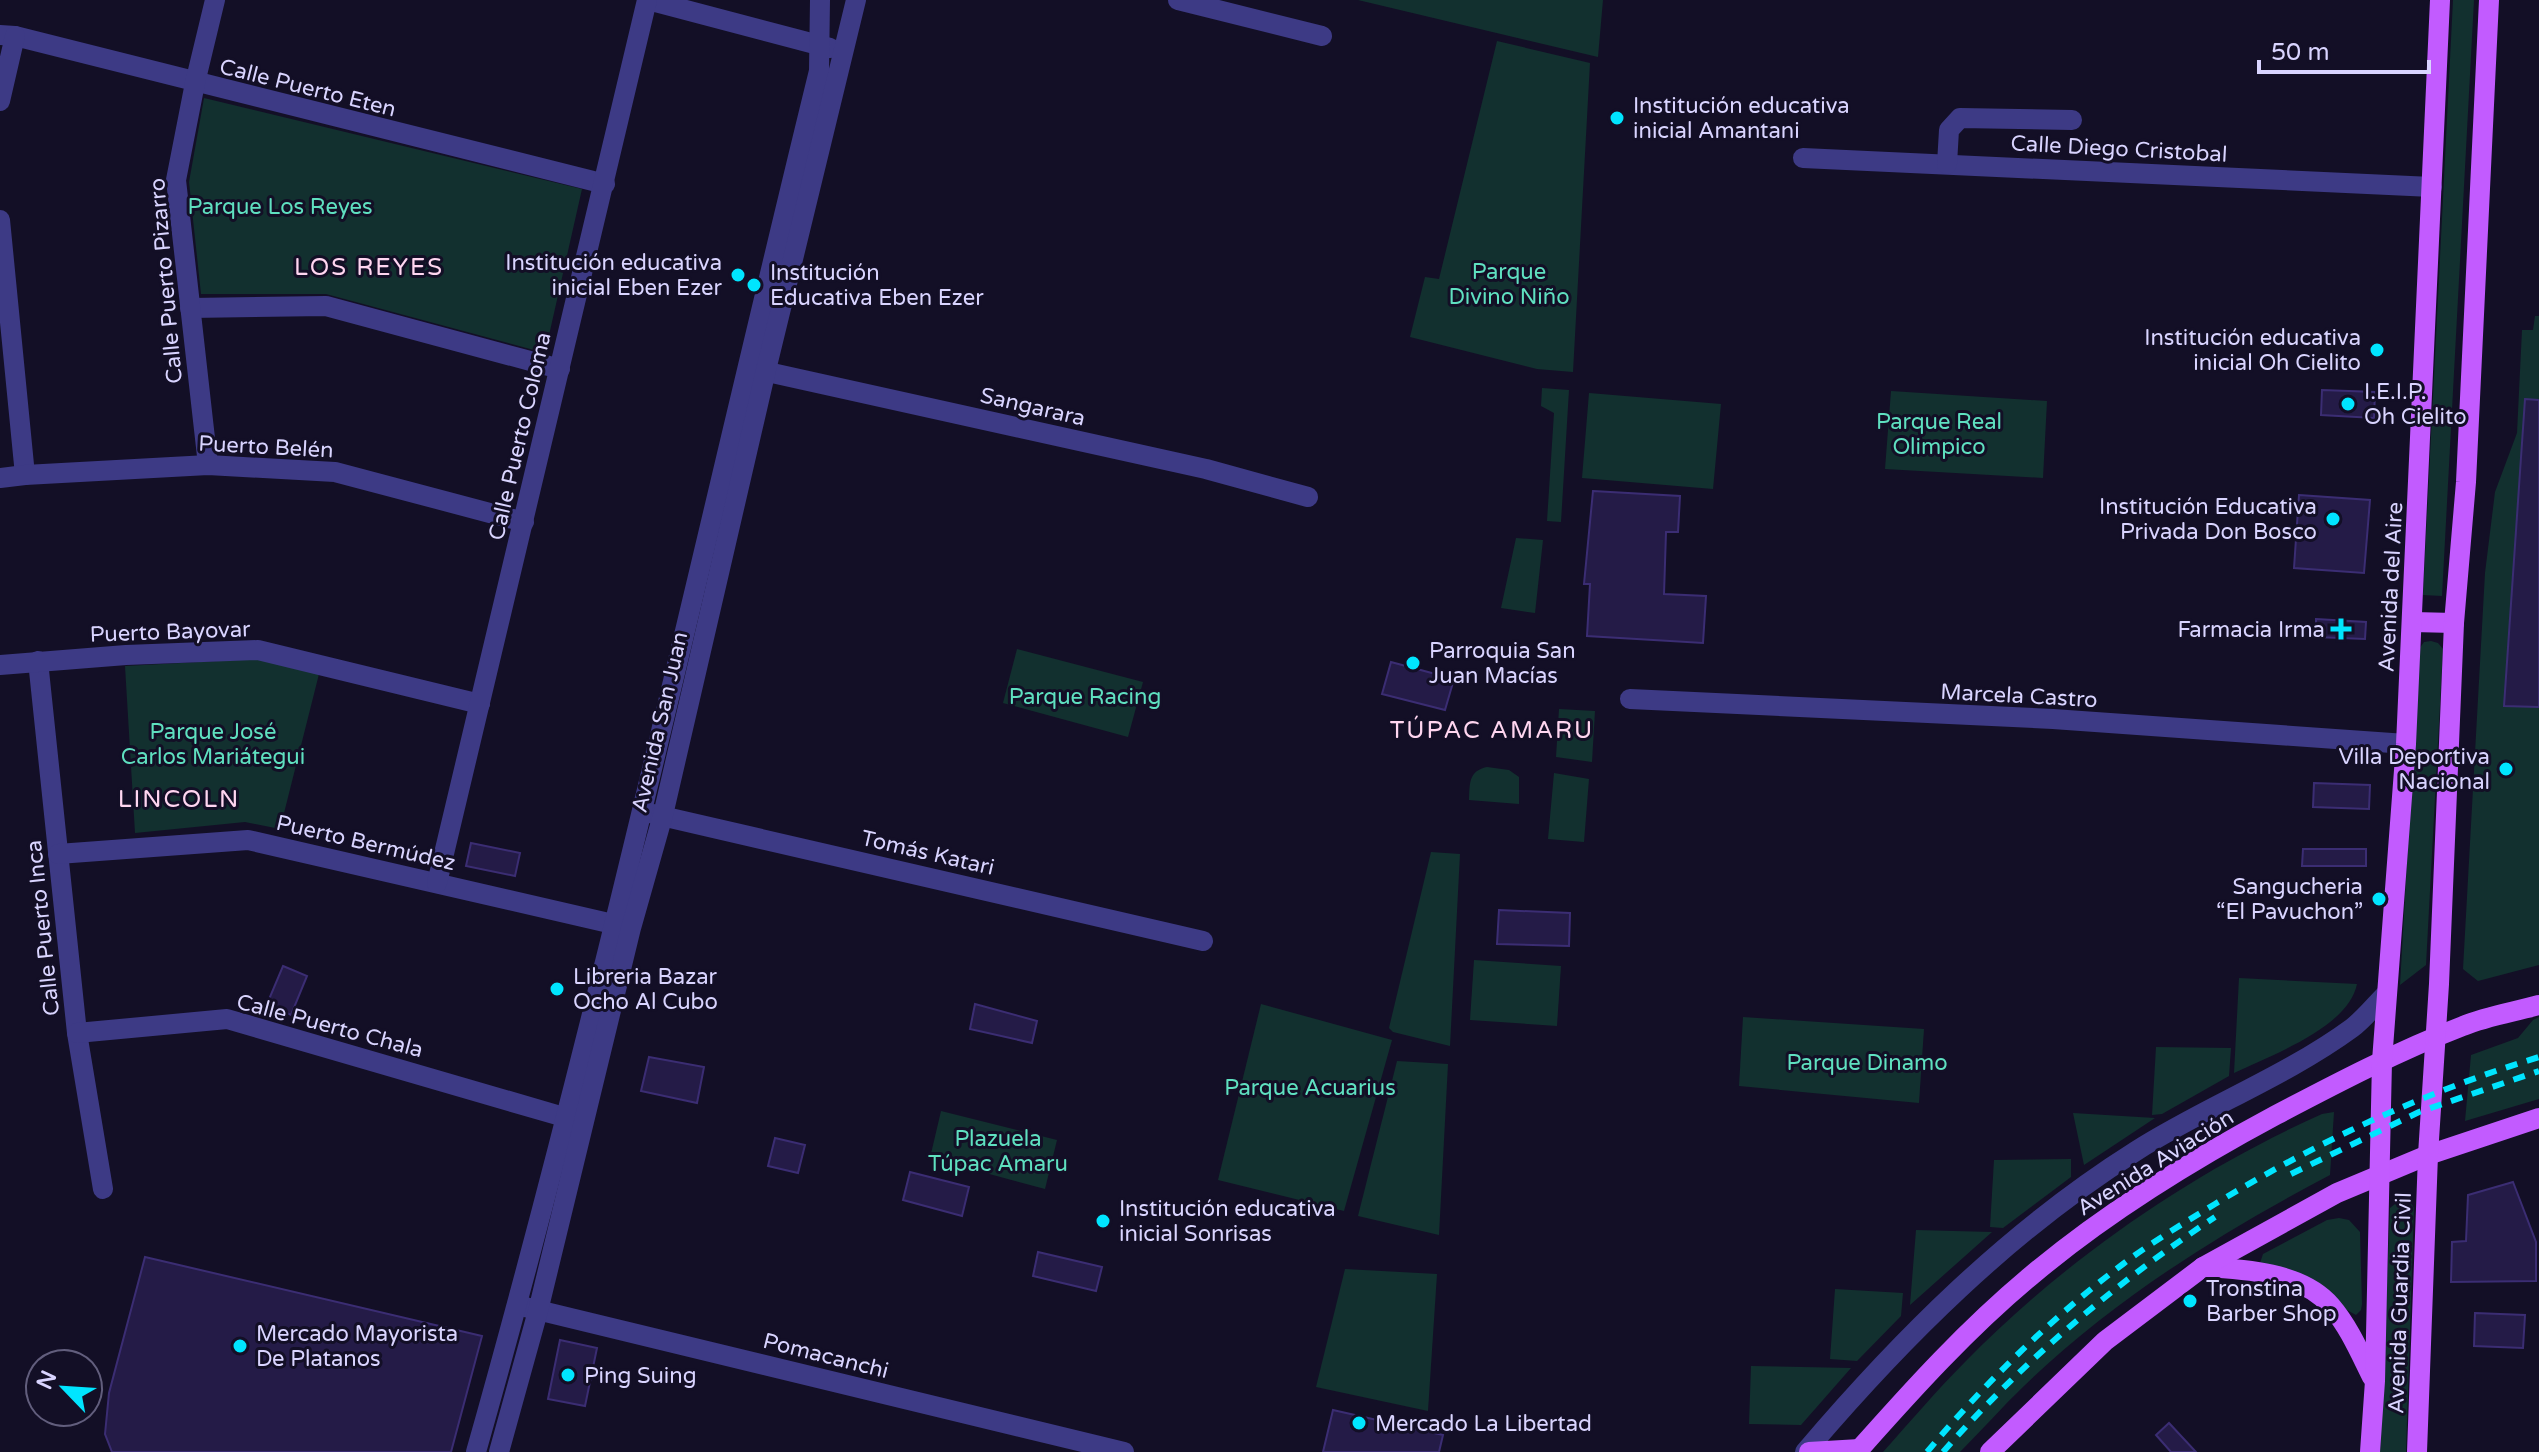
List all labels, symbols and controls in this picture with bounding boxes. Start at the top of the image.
scale bar [2259,24,2429,74]
text: 50 m [2271,38,2329,67]
street label: Calle Puerto Eten [217,53,399,122]
place label: Institución educativa inicial Amantani [1633,93,1850,144]
marker: Institución educativa inicial Amantani [1608,109,1626,127]
street label: Calle Diego Cristobal [2010,130,2228,168]
street label: Calle Puerto Pizarro [144,177,188,385]
park label: Parque Los Reyes [187,194,373,220]
place label: Institución educativa inicial Eben Ezer [505,250,723,301]
district label: LOS REYES [294,253,444,282]
park label: Parque Divino Niño [1448,259,1570,310]
place label: Institución Educativa Eben Ezer [770,260,984,311]
marker: Institución educativa inicial Eben Ezer [729,266,747,284]
marker: Institución Educativa Eben Ezer [745,276,763,294]
place label: Institución educativa inicial Oh Cielito [2144,325,2361,376]
street label: Calle Puerto Coloma [483,330,557,543]
marker: Institución educativa inicial Oh Cielito [2368,341,2386,359]
place label: I.E.I.P. Oh Cielito [2364,379,2467,430]
street label: Sangarara [978,382,1088,432]
marker: I.E.I.P. Oh Cielito [2339,395,2357,413]
park label: Parque Real Olimpico [1876,409,2002,460]
street label: Puerto Belén [198,430,334,464]
place label: Institución Educativa Privada Don Bosco [2099,494,2317,545]
street label: Avenida del Aire [2374,501,2408,673]
marker: Institución Educativa Privada Don Bosco [2324,510,2342,528]
street label: Puerto Bayovar [89,616,251,648]
place label: Farmacia Irma [2178,617,2325,643]
marker: Farmacia Irma [2332,620,2350,638]
street label: Avenida San Juan [627,629,693,815]
place label: Parroquia San Juan Macías [1429,638,1576,689]
marker: Parroquia San Juan Macías [1404,654,1422,672]
street label: Marcela Castro [1940,679,2098,713]
park label: Parque Racing [1009,684,1161,710]
district label: TÚPAC AMARU [1390,715,1594,745]
park label: Parque José Carlos Mariátegui [121,719,305,770]
place label: Villa Deportiva Nacional [2338,744,2490,795]
marker: Villa Deportiva Nacional [2497,760,2515,778]
district label: LINCOLN [118,785,240,814]
street label: Puerto Bermúdez [274,810,458,876]
street label: Tomás Katari [859,825,997,881]
street label: Calle Puerto Inca [21,839,65,1017]
place label: Sangucheria “El Pavuchon” [2216,874,2363,925]
marker: Sangucheria “El Pavuchon” [2370,890,2388,908]
place label: Libreria Bazar Ocho Al Cubo [573,964,718,1015]
marker: Libreria Bazar Ocho Al Cubo [548,980,566,998]
street label: Calle Puerto Chala [234,989,426,1063]
park label: Parque Dinamo [1786,1050,1948,1076]
park label: Parque Acuarius [1224,1075,1396,1101]
street label: Avenida Aviación [2073,1104,2239,1221]
park label: Plazuela Túpac Amaru [928,1126,1068,1177]
street label: Avenida Guardia Civil [2383,1192,2417,1414]
place label: Institución educativa inicial Sonrisas [1119,1196,1336,1247]
marker: Institución educativa inicial Sonrisas [1094,1212,1112,1230]
place label: Tronstina Barber Shop [2206,1276,2337,1327]
marker: Tronstina Barber Shop [2181,1292,2199,1310]
place label: Mercado Mayorista De Platanos [256,1321,458,1372]
street label: Pomacanchi [760,1328,891,1384]
marker: Mercado Mayorista De Platanos [231,1337,249,1355]
north arrow [24,1348,104,1428]
place label: Ping Suing [584,1363,697,1389]
text: N [31,1366,62,1393]
marker: Ping Suing [559,1366,577,1384]
place label: Mercado La Libertad [1375,1411,1592,1437]
marker: Mercado La Libertad [1350,1414,1368,1432]

